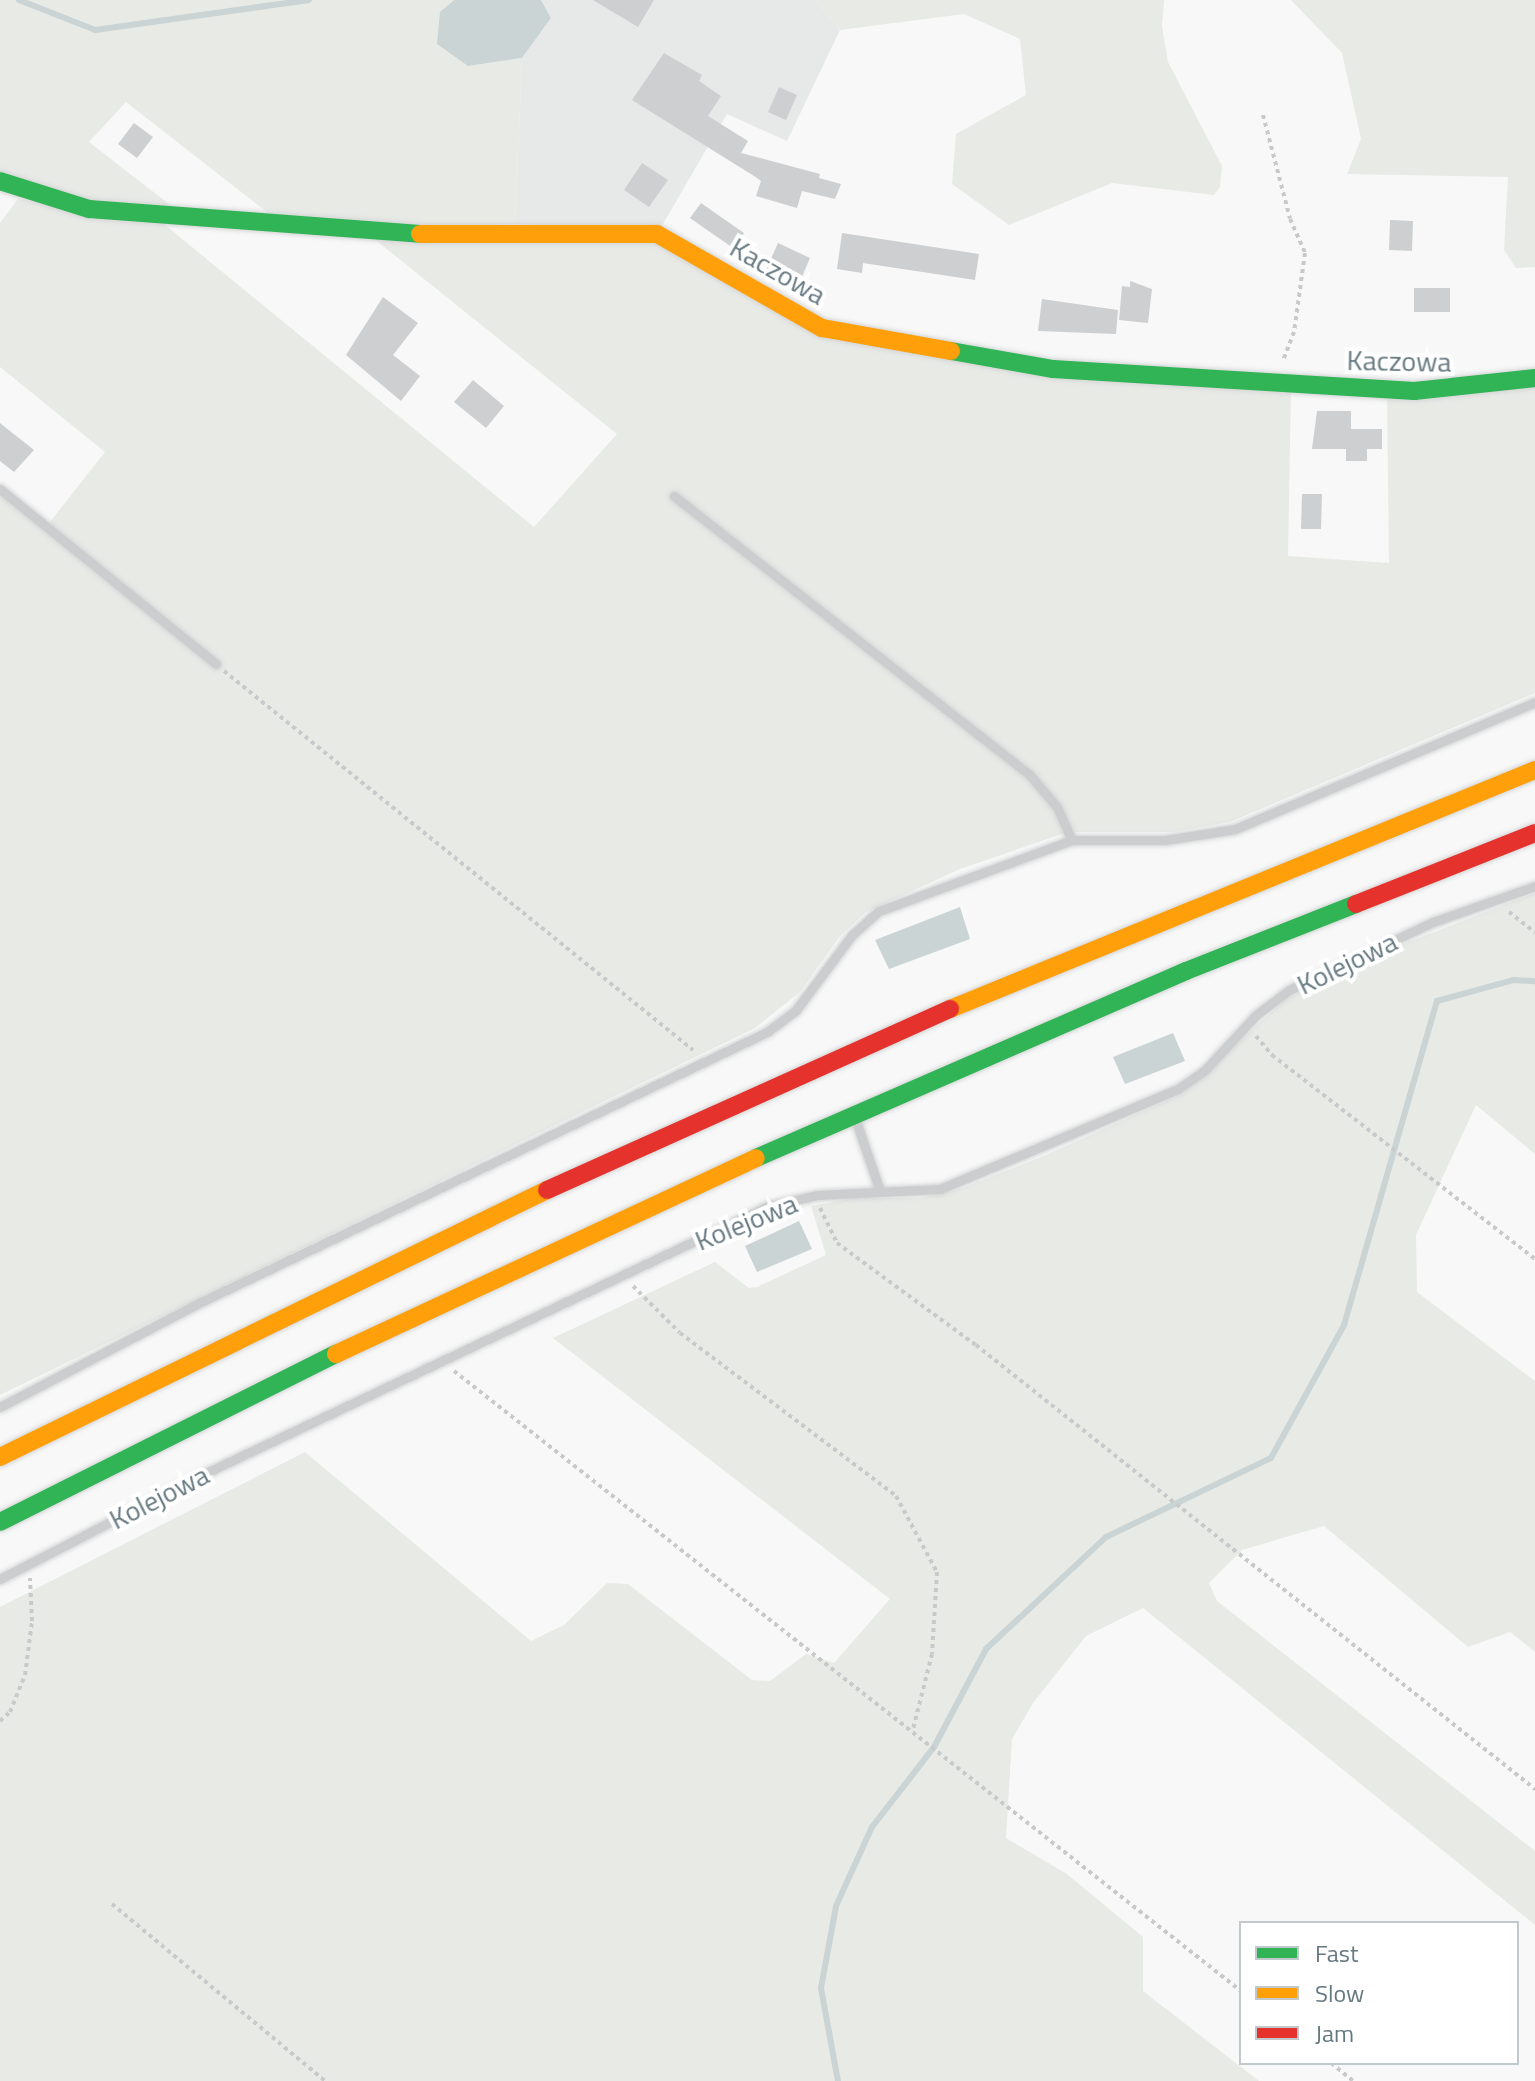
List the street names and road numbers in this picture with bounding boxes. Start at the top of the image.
street label: Kaczowa [724,230,832,312]
street label: Kaczowa [1346,343,1452,379]
street label: Kolejowa [1292,924,1402,1002]
street label: Kolejowa [690,1186,802,1258]
street label: Kolejowa [104,1458,214,1536]

